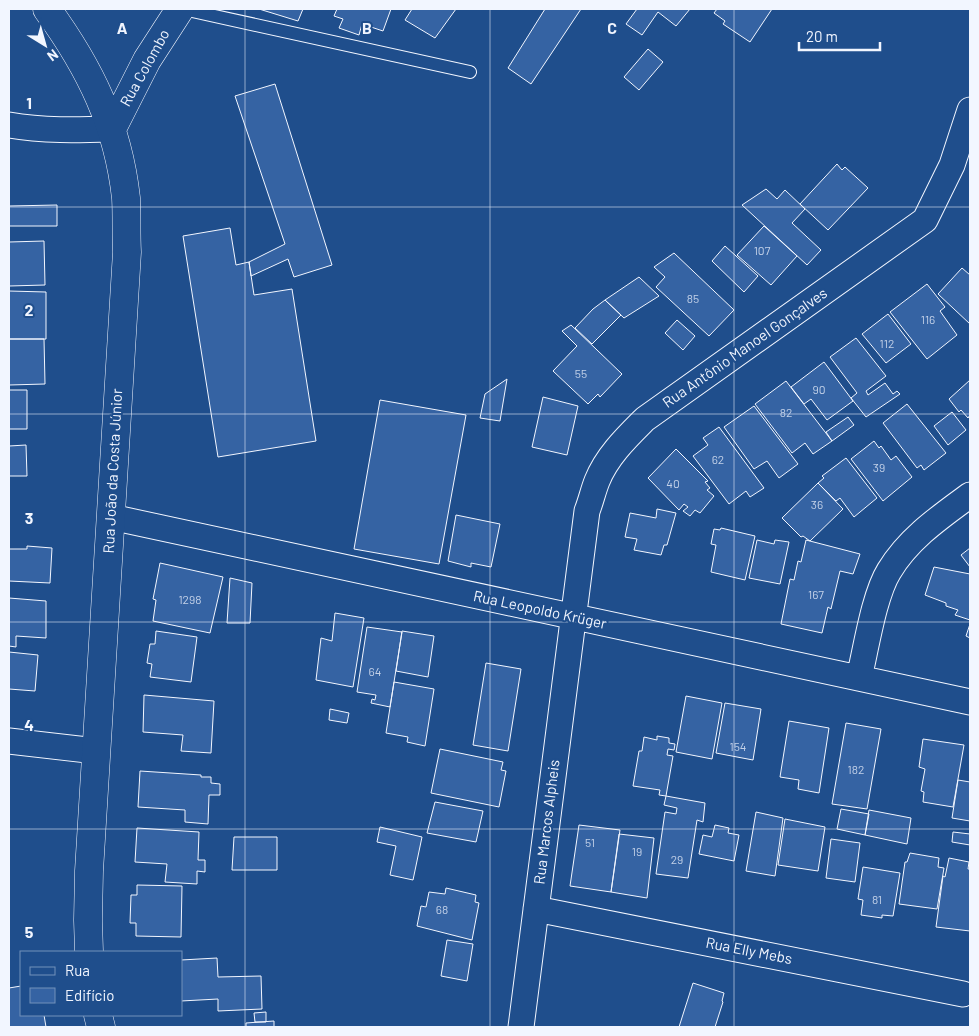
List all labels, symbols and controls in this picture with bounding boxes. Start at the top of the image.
text: A [117,18,128,37]
text: B [362,18,372,37]
text: C [607,18,617,37]
north arrow [20,20,70,70]
scale bar [799,20,880,52]
street label: Rua Colombo [116,26,173,109]
text: 20 m [806,27,838,45]
text: N [44,46,62,65]
text: 1 [26,93,32,112]
house number: 107 [754,243,771,257]
street label: Rua Antônio Manoel Gonçalves [659,283,830,411]
house number: 85 [687,291,699,305]
text: 2 [25,300,34,319]
house number: 116 [921,312,935,326]
house number: 112 [880,336,894,350]
house number: 55 [575,366,587,380]
house number: 90 [812,382,826,396]
street label: Rua João da Costa Júnior [99,387,125,554]
house number: 82 [780,405,792,419]
house number: 62 [712,452,724,466]
house number: 39 [873,460,885,474]
house number: 40 [666,476,680,490]
house number: 36 [811,497,823,511]
text: 3 [25,508,33,527]
street label: Rua Leopoldo Krüger [472,586,609,632]
house number: 167 [808,587,824,601]
house number: 1298 [178,592,202,606]
house number: 64 [369,664,381,678]
text: 4 [24,715,34,734]
house number: 154 [730,739,746,753]
street label: Rua Marcos Alpheis [529,758,563,885]
house number: 182 [848,762,864,776]
house number: 51 [585,835,595,849]
house number: 19 [632,844,642,858]
house number: 29 [671,852,683,866]
house number: 81 [872,892,882,906]
house number: 68 [436,902,448,916]
text: 5 [25,922,34,941]
street label: Rua Elly Mebs [704,933,794,967]
legend [20,951,182,1016]
text: Rua [65,961,90,979]
text: Edifício [65,986,114,1004]

